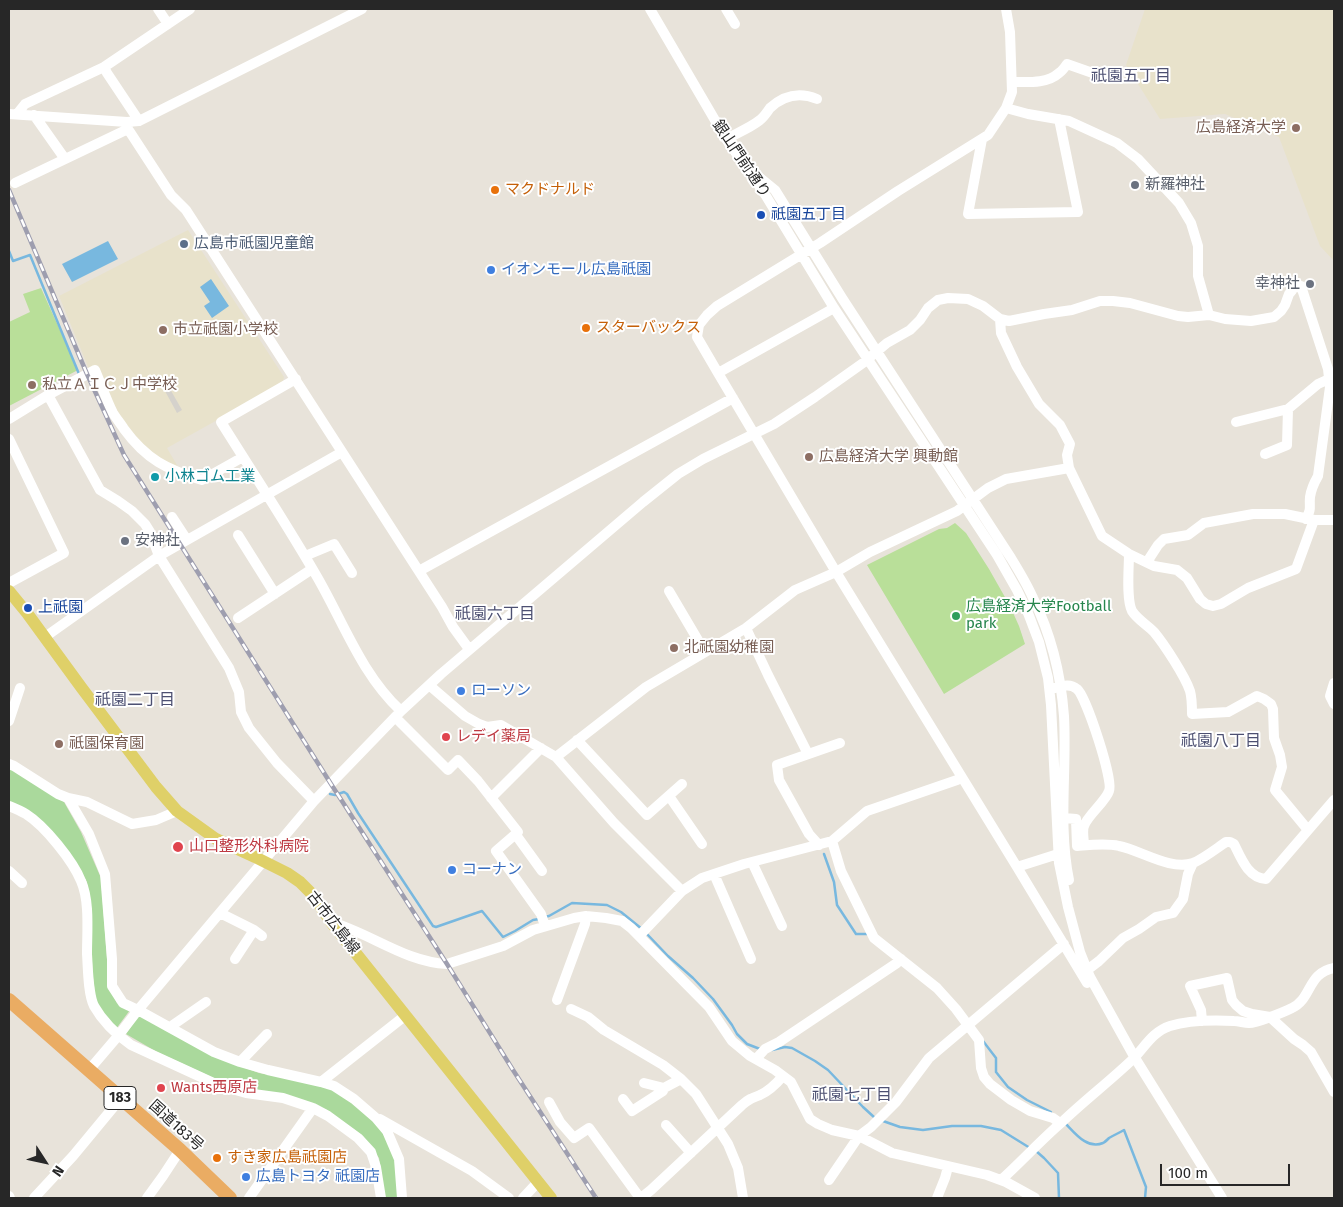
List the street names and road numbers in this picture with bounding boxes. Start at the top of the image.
street label: 銀山門前通り [708,117,774,201]
street label: 古市広島線 [303,888,363,958]
road number: 183 [104,1086,136,1110]
street label: 国道183号 [145,1097,207,1155]

